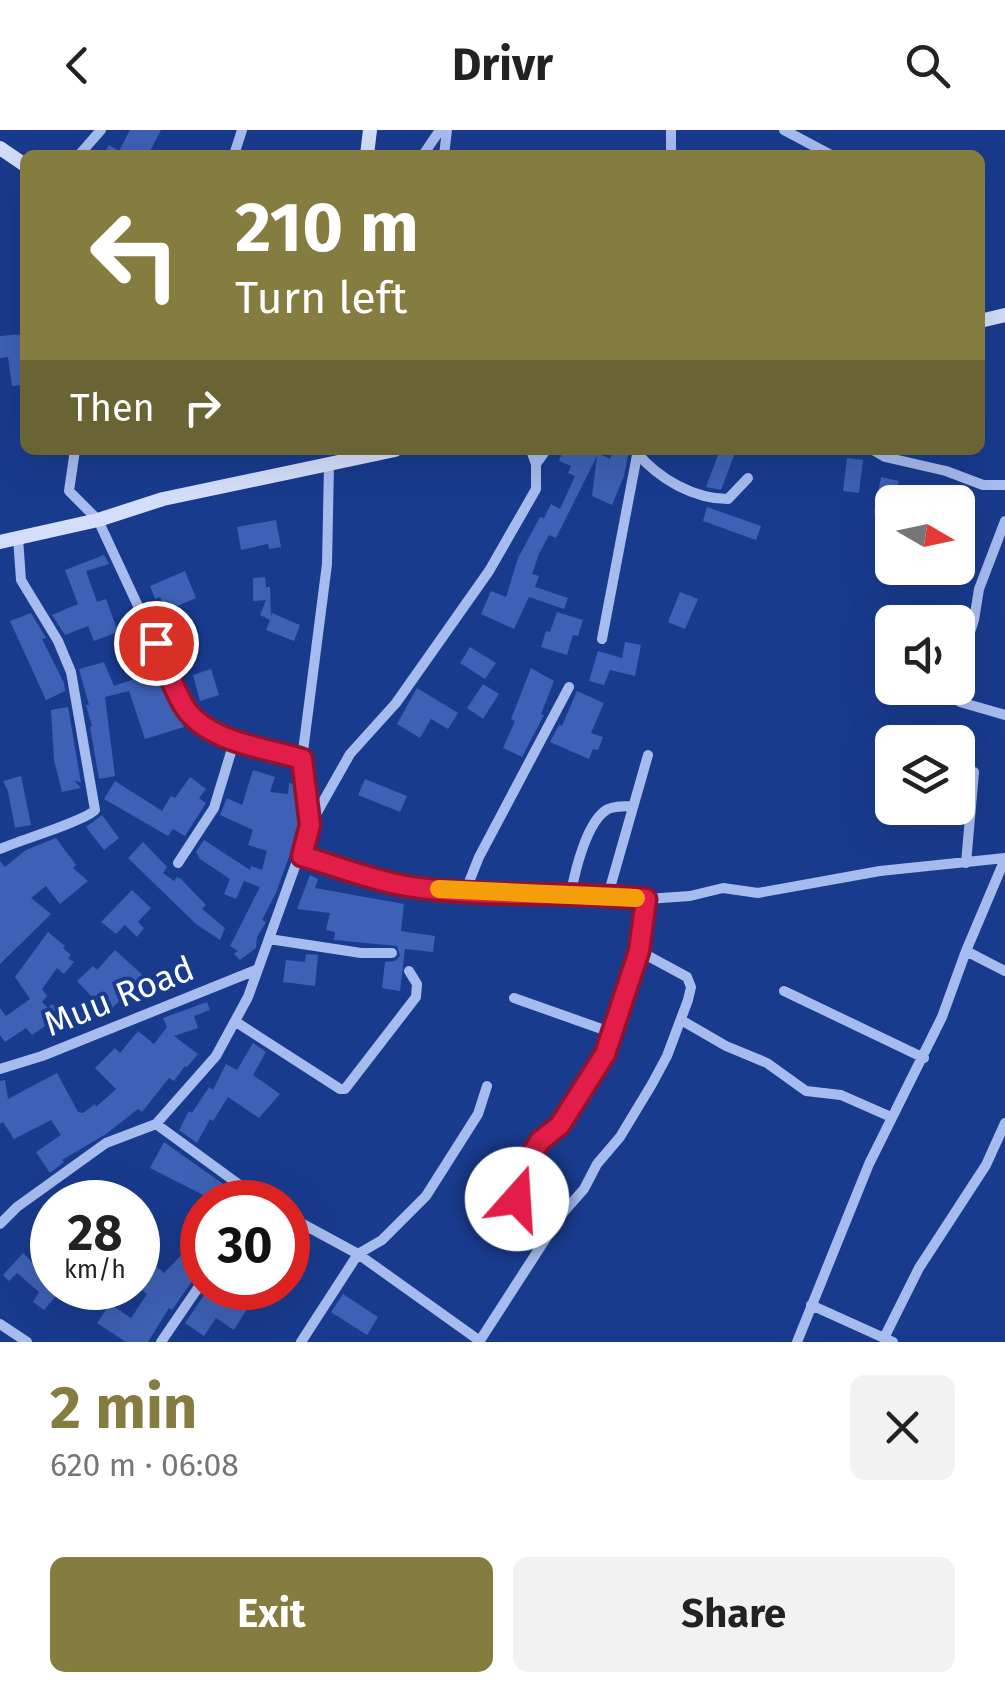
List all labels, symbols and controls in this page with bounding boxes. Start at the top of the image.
icon: back [50,38,105,93]
text: Drivr [452,38,553,92]
icon: search [900,38,955,93]
text: 210 m [235,186,419,270]
icon: left [70,190,200,320]
text: Turn left [235,271,407,325]
icon: right [175,380,230,435]
text: Then [70,385,155,431]
north arrow [875,485,975,585]
map controls [875,485,975,825]
pin [114,601,199,686]
button: sound [875,605,975,705]
icon: arrive [129,616,184,671]
button: layers [875,725,975,825]
street label: Muu Road [38,947,200,1045]
position arrow [465,1147,569,1251]
speed limit sign: 30 [180,1180,310,1310]
text: 28 [68,1203,122,1263]
text: km/h [64,1255,126,1285]
text: 2 min [50,1372,197,1444]
button: close [850,1375,955,1480]
text: 620 m · 06:08 [50,1446,239,1484]
button: Exit [50,1557,493,1672]
button: Share [513,1557,955,1672]

